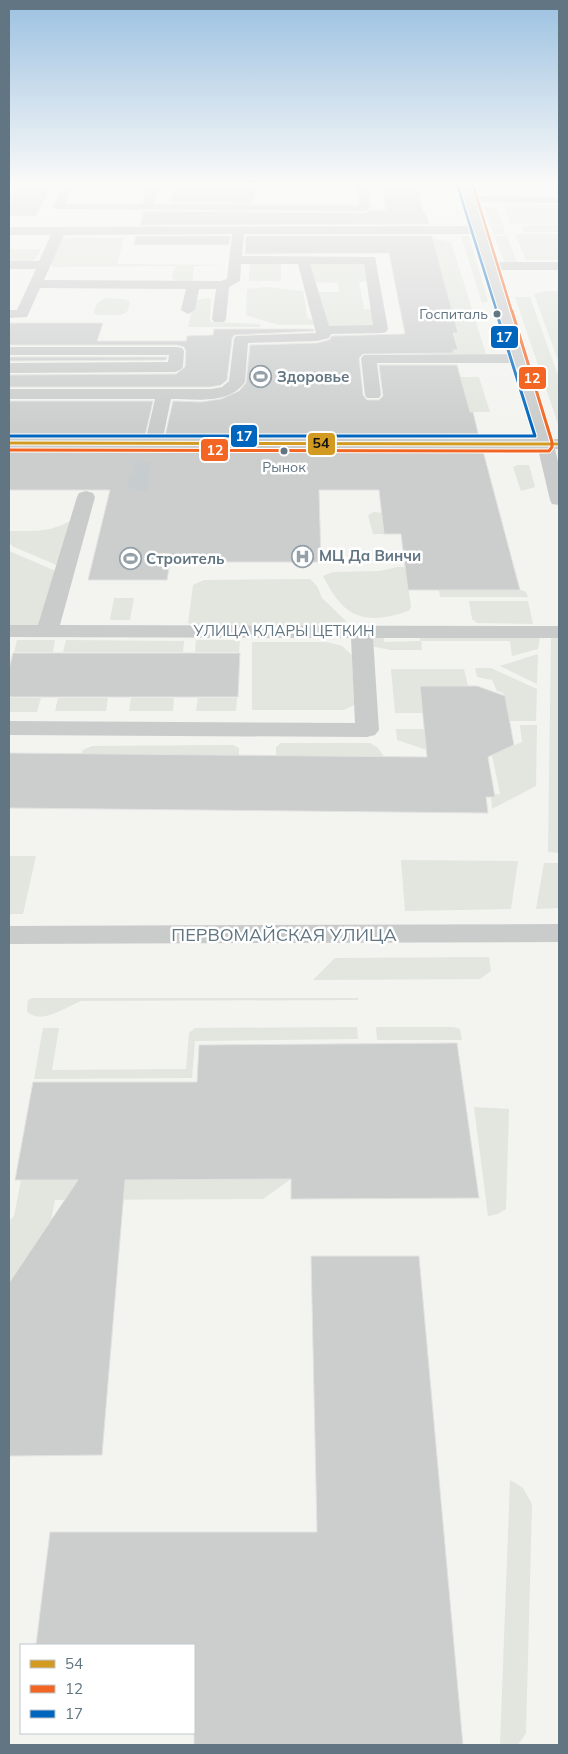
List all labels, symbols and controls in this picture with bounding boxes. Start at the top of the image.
place label: Госпиталь [419,305,488,323]
marker: Госпиталь [492,309,502,319]
line badge: 17 [490,325,519,349]
text: 17 [496,328,512,346]
sports icon: Здоровье [249,365,273,389]
line badge: 12 [518,366,547,390]
place label: Здоровье [277,367,349,386]
text: 12 [524,369,540,387]
line badge: 17 [230,424,258,448]
text: 17 [236,427,252,445]
line badge: 54 [307,432,336,456]
text: 54 [313,434,330,452]
line badge: 12 [200,438,229,462]
text: 12 [207,441,223,459]
marker: Рынок [279,446,289,456]
place label: Рынок [262,458,306,476]
hospital icon: МЦ Да Винчи [291,544,315,568]
place label: МЦ Да Винчи [319,546,421,565]
sports icon: Строитель [118,547,142,571]
place label: Строитель [146,549,225,568]
street label: УЛИЦА КЛАРЫ ЦЕТКИН [193,621,374,640]
street label: ПЕРВОМАЙСКАЯ УЛИЦА [171,923,397,946]
legend [20,1644,195,1734]
text: 54 [65,1654,83,1673]
text: 12 [65,1679,83,1698]
text: 17 [65,1704,83,1723]

